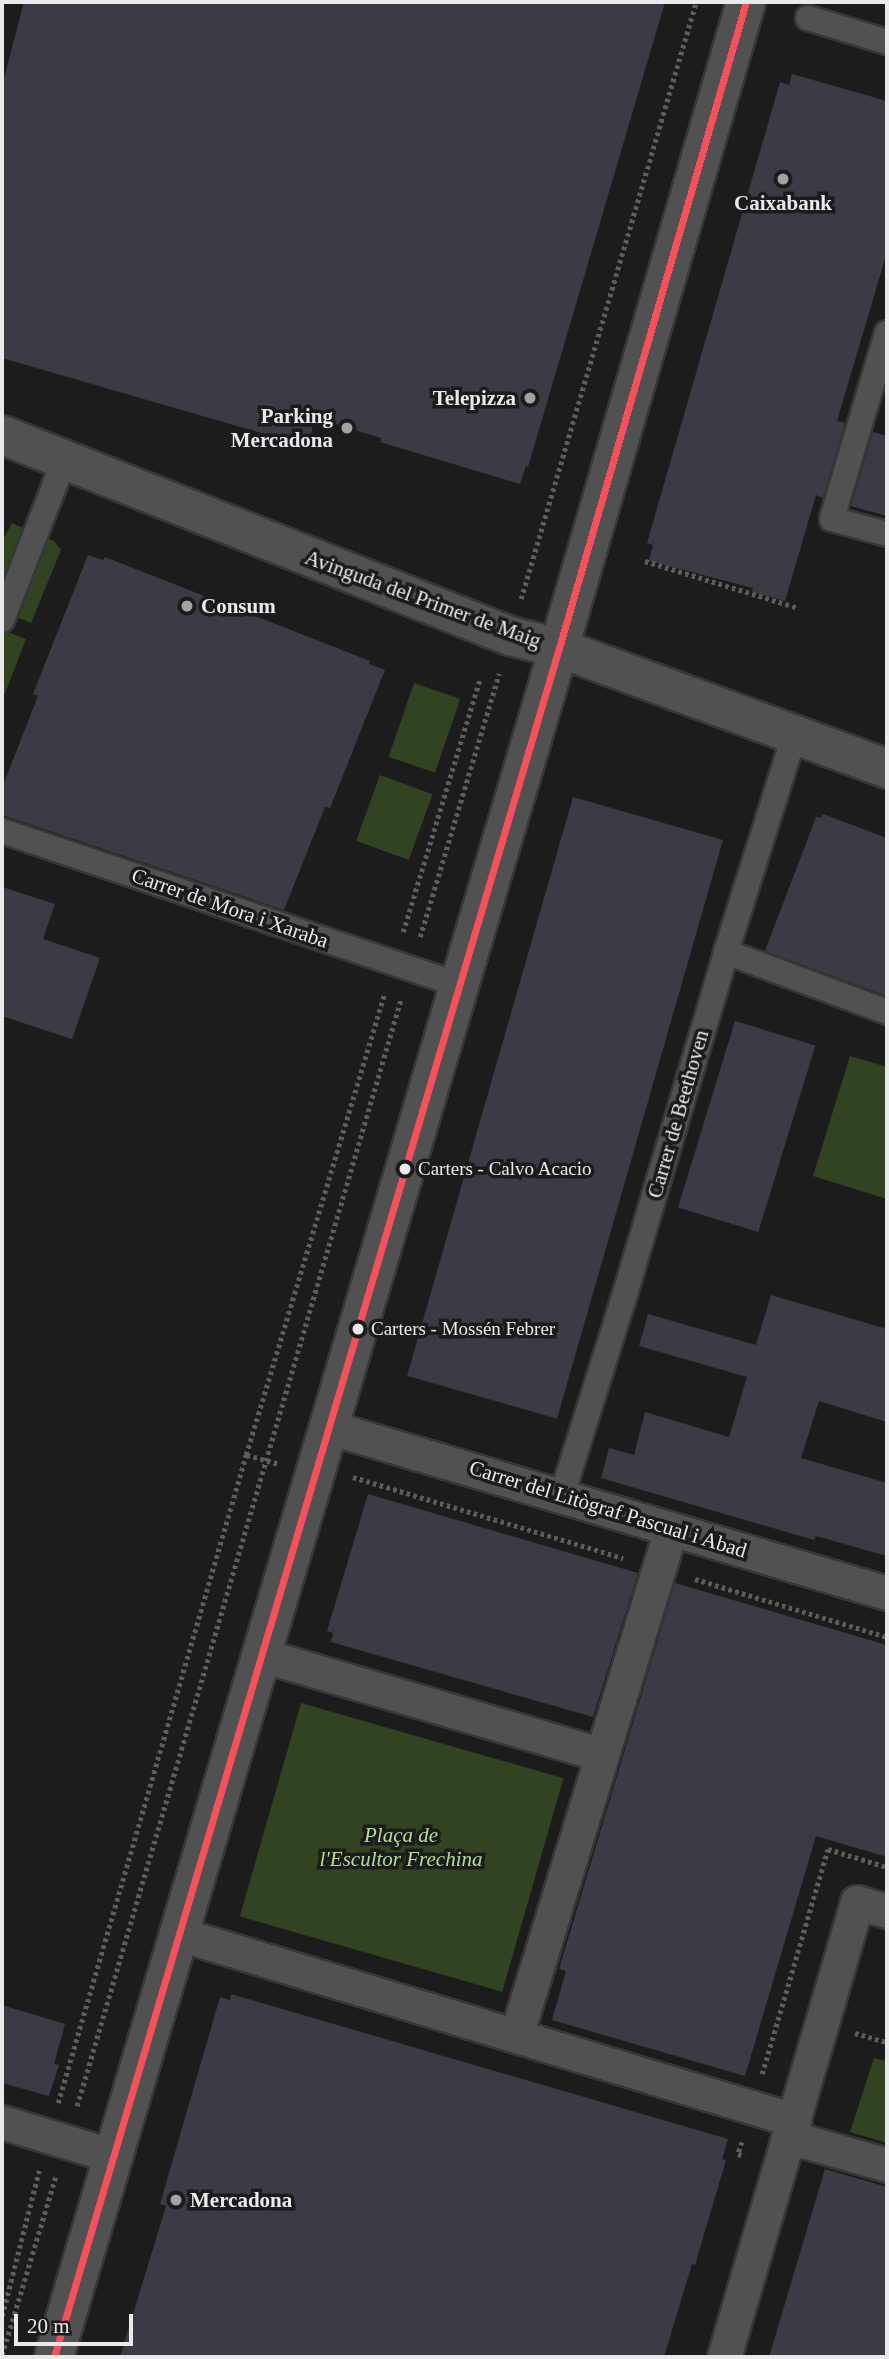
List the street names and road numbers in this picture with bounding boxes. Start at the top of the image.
street label: Avinguda del Primer de Maig [302,545,544,653]
street label: Carrer de Mora i Xaraba [128,862,332,954]
street label: Carrer de Beethoven [642,1027,714,1201]
street label: Carrer del Litògraf Pascual i Abad [466,1455,750,1563]

